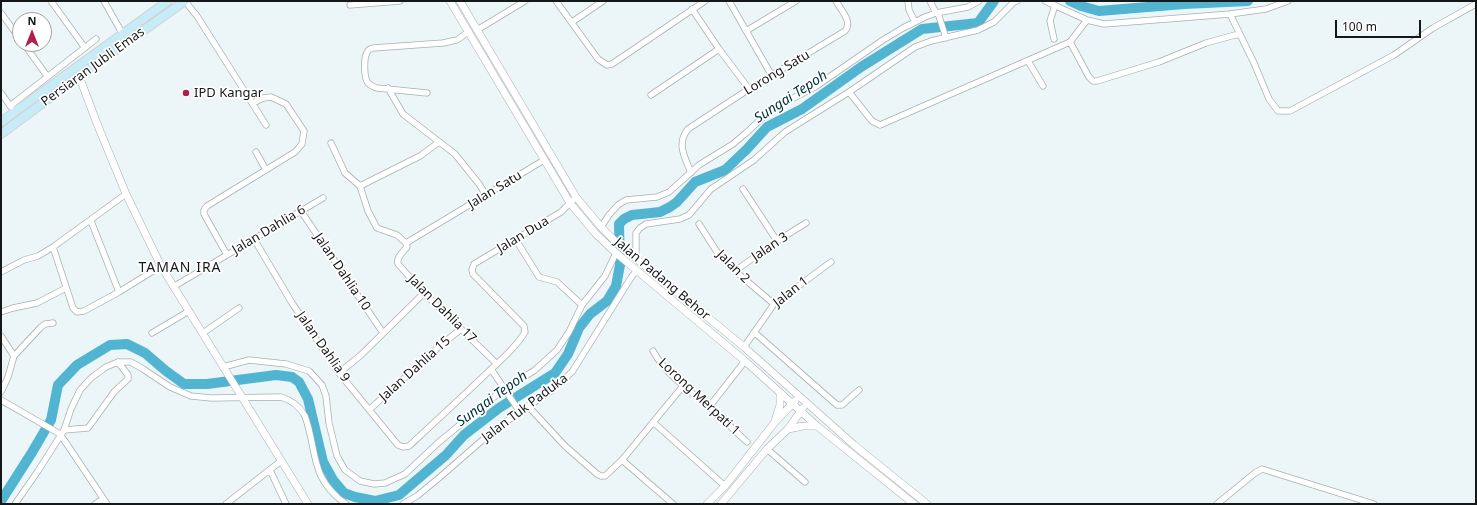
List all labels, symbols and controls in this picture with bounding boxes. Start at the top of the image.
north arrow [12,12,52,52]
scale bar [1337,12,1423,38]
text: N [28,13,36,28]
text: 100 m [1342,18,1377,35]
street label: Persiaran Jubli Emas [38,24,148,110]
street label: Lorong Satu [741,47,813,99]
water label: Sungai Tepoh [751,67,831,127]
place label: IPD Kangar [194,85,263,101]
marker: IPD Kangar [181,88,191,98]
street label: Jalan Satu [465,168,525,212]
street label: Jalan Dahlia 6 [230,202,308,258]
street label: Jalan Dua [494,213,552,257]
street label: Jalan 3 [749,229,791,265]
street label: Jalan Dahlia 10 [310,230,374,314]
street label: Jalan Padang Behor [611,235,713,323]
street label: Jalan 2 [713,247,753,287]
district label: TAMAN IRA [138,260,222,276]
street label: Jalan Dahlia 17 [405,272,479,346]
street label: Jalan 1 [770,273,812,311]
street label: Jalan Dahlia 9 [293,309,353,385]
street label: Jalan Dahlia 15 [376,333,454,405]
street label: Lorong Merpati 1 [655,355,743,439]
water label: Sungai Tepoh [453,368,531,430]
street label: Jalan Tuk Paduka [479,371,571,445]

